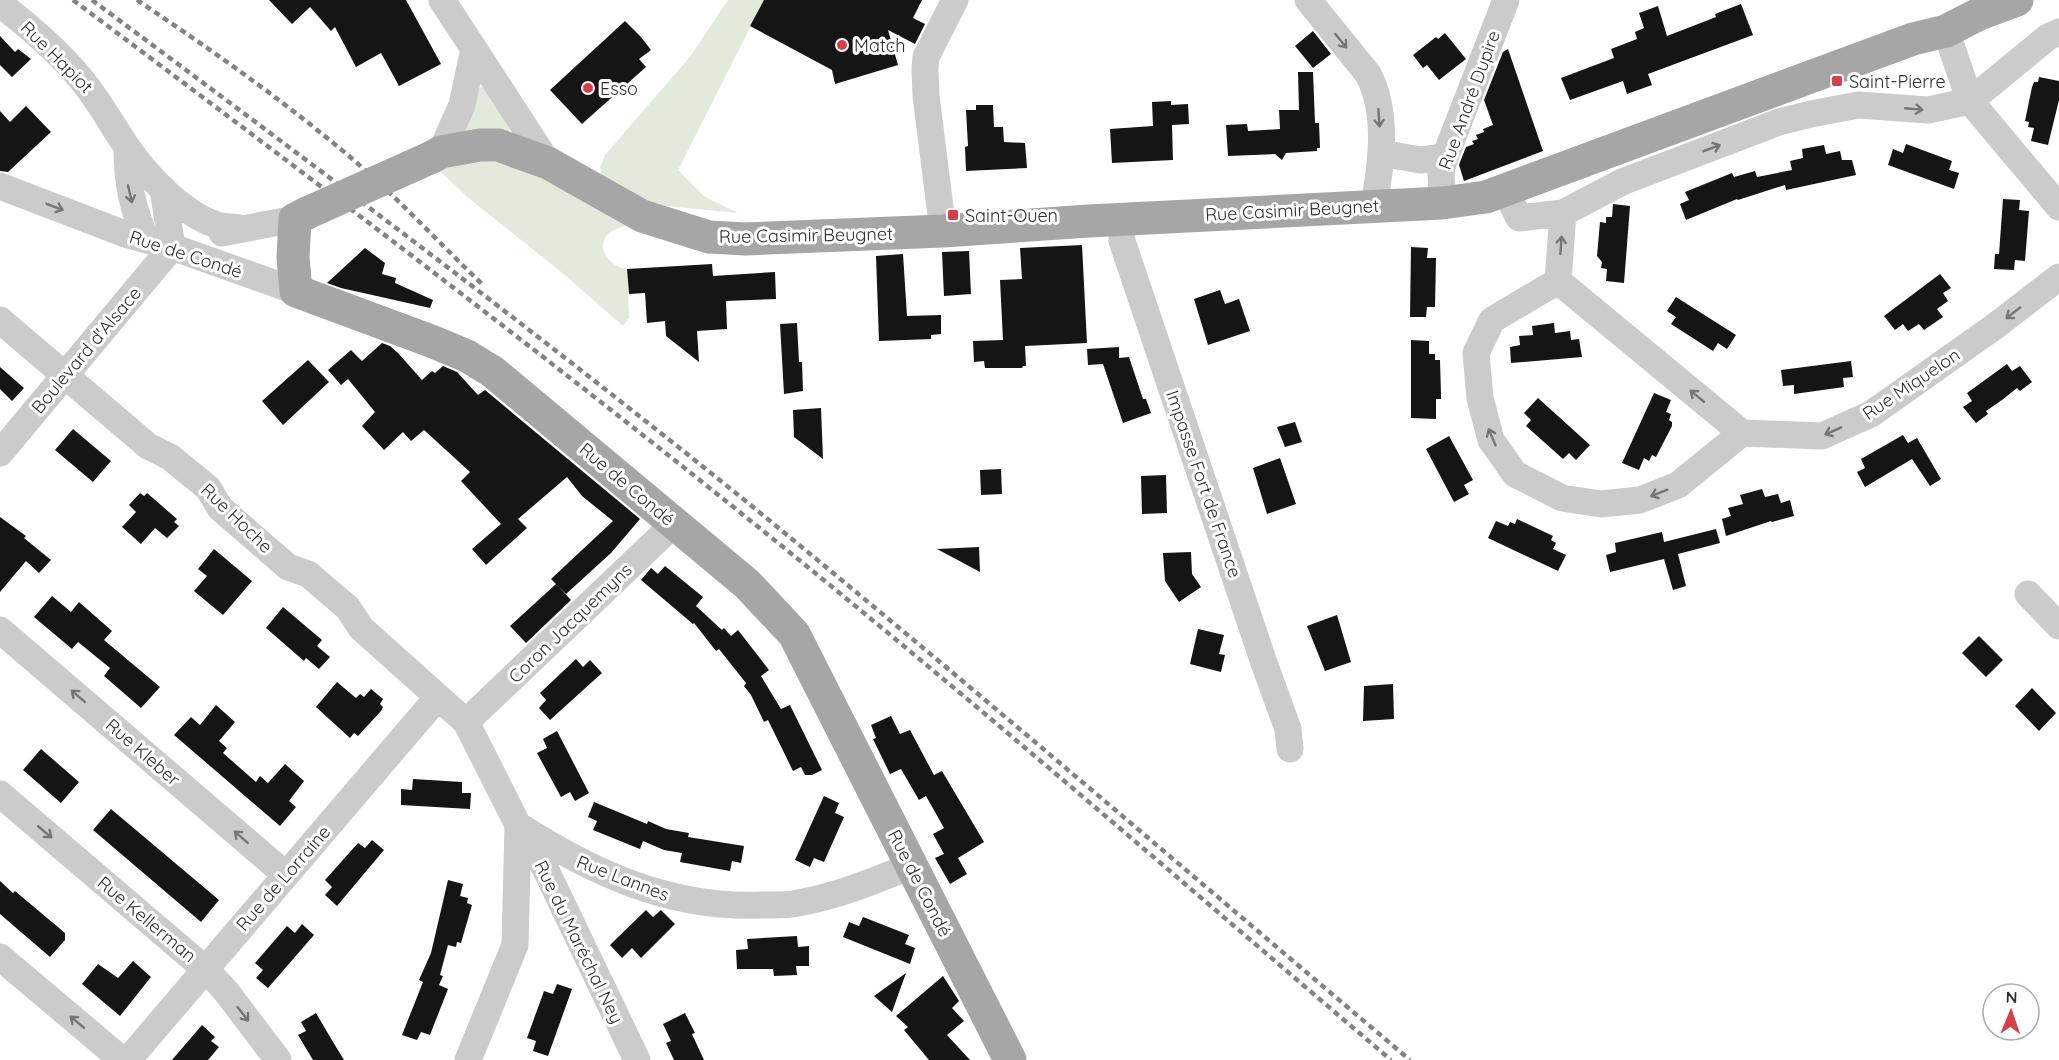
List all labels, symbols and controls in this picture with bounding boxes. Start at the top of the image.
street label: Rue Hapiot [16,16,98,98]
street label: Rue André Dupire [1433,27,1505,173]
one-way arrow [1335,33,1348,49]
place label: Match [854,34,905,57]
marker: Match [835,38,849,52]
place label: Saint-Pierre [1849,70,1946,93]
marker: Saint-Pierre [1830,74,1844,88]
place label: Esso [600,77,638,100]
marker: Esso [581,81,595,95]
one-way arrow [1904,104,1924,115]
one-way arrow [1374,107,1385,127]
one-way arrow [1703,141,1721,152]
one-way arrow [125,184,137,203]
street label: Rue Casimir Beugnet [1204,194,1380,226]
one-way arrow [45,202,63,213]
place label: Saint-Ouen [965,204,1058,227]
marker: Saint-Ouen [946,208,960,222]
street label: Rue Casimir Beugnet [719,222,893,248]
street label: Rue de Condé [127,225,245,283]
one-way arrow [1556,235,1567,255]
street label: Boulevard d'Alsace [26,282,146,418]
one-way arrow [2005,306,2021,319]
street label: Rue Miquelon [1858,343,1964,425]
street label: Impasse Fort de France [1161,387,1247,581]
one-way arrow [1690,389,1705,403]
one-way arrow [1824,426,1842,437]
one-way arrow [1486,429,1497,447]
street label: Rue de Condé [575,437,679,531]
street label: Rue Hoche [196,478,278,558]
one-way arrow [1650,488,1668,499]
street label: Coron Jacquemyns [504,558,636,688]
one-way arrow [71,689,86,703]
street label: Rue Kleber [101,713,185,791]
street label: Rue de Lorraine [231,820,335,936]
one-way arrow [37,825,52,839]
street label: Rue de Condé [883,826,957,940]
one-way arrow [234,830,249,844]
street label: Rue Lannes [574,850,672,906]
street label: Rue du Maréchal Ney [529,857,629,1027]
street label: Rue Kellerman [93,871,201,967]
north arrow [1981,982,2041,1042]
text: N [2005,987,2018,1007]
one-way arrow [237,1005,250,1021]
one-way arrow [70,1015,85,1029]

